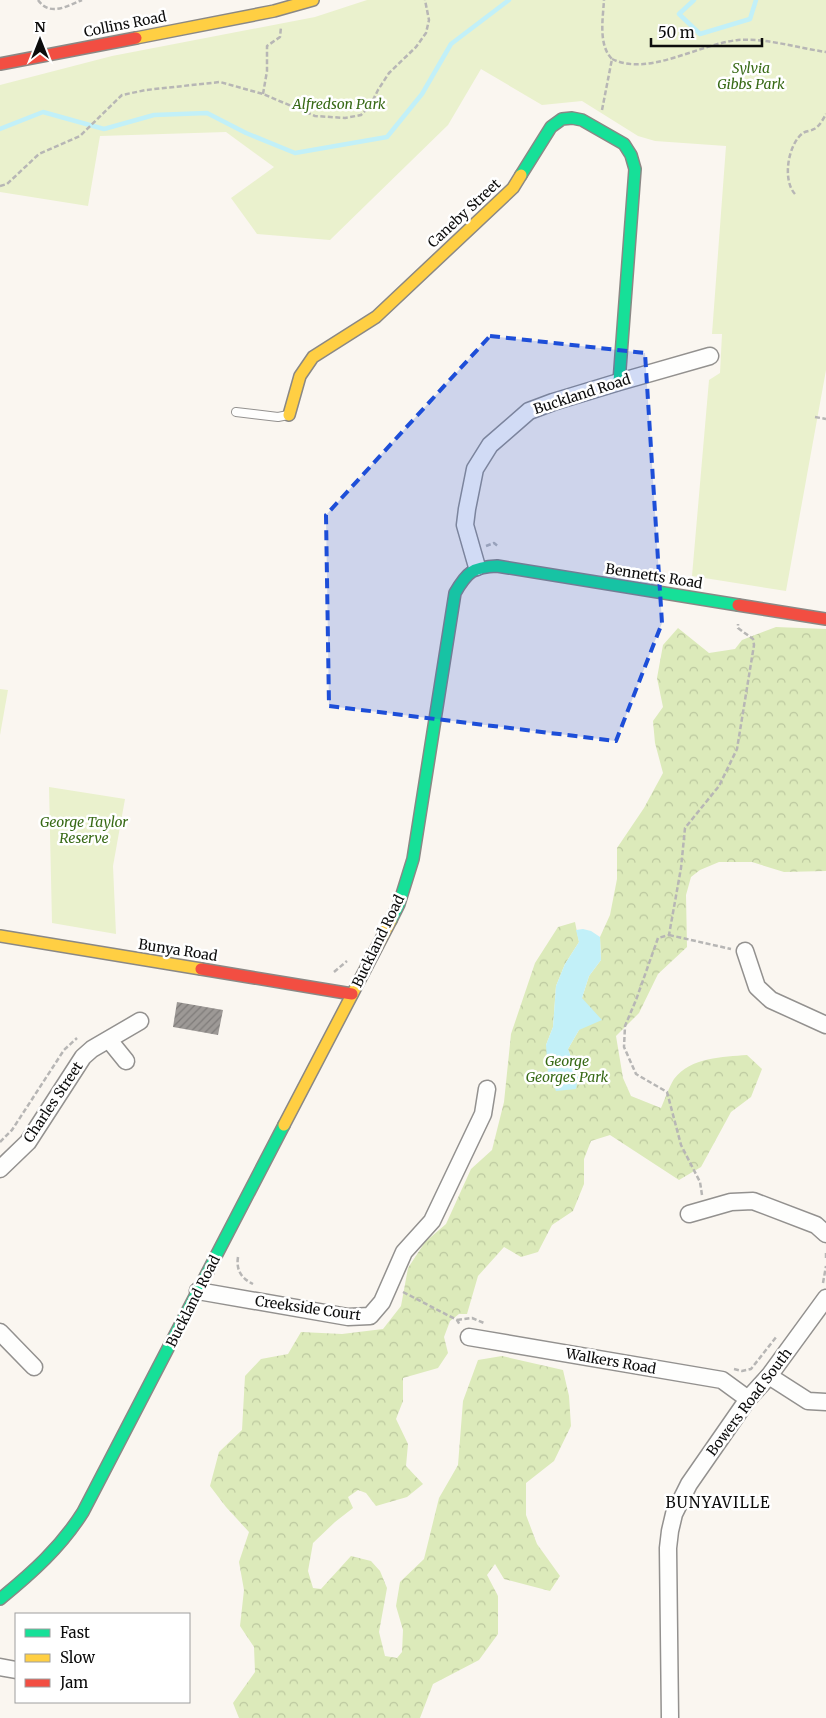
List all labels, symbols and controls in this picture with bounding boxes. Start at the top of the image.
street label: Collins Road [82,7,168,41]
north arrow [15,15,65,65]
scale bar [651,15,762,47]
text: N [34,18,46,36]
text: 50 m [658,23,695,42]
park label: Sylvia Gibbs Park [717,59,785,93]
park label: Alfredson Park [292,95,386,113]
street label: Caneby Street [424,174,505,251]
street label: Buckland Road [531,370,633,418]
street label: Bennetts Road [604,559,704,593]
park label: George Taylor Reserve [40,813,128,847]
street label: Buckland Road [348,891,408,990]
street label: Bunya Road [137,935,219,965]
park label: George Georges Park [526,1052,609,1086]
street label: Charles Street [19,1058,87,1146]
street label: Buckland Road [162,1252,224,1350]
street label: Creekside Court [254,1292,363,1324]
street label: Walkers Road [563,1344,658,1378]
street label: Bowers Road South [703,1344,795,1460]
district label: BUNYAVILLE [666,1493,770,1512]
legend [15,1613,190,1703]
text: Fast [60,1623,90,1642]
text: Slow [60,1648,95,1667]
text: Jam [59,1673,88,1692]

